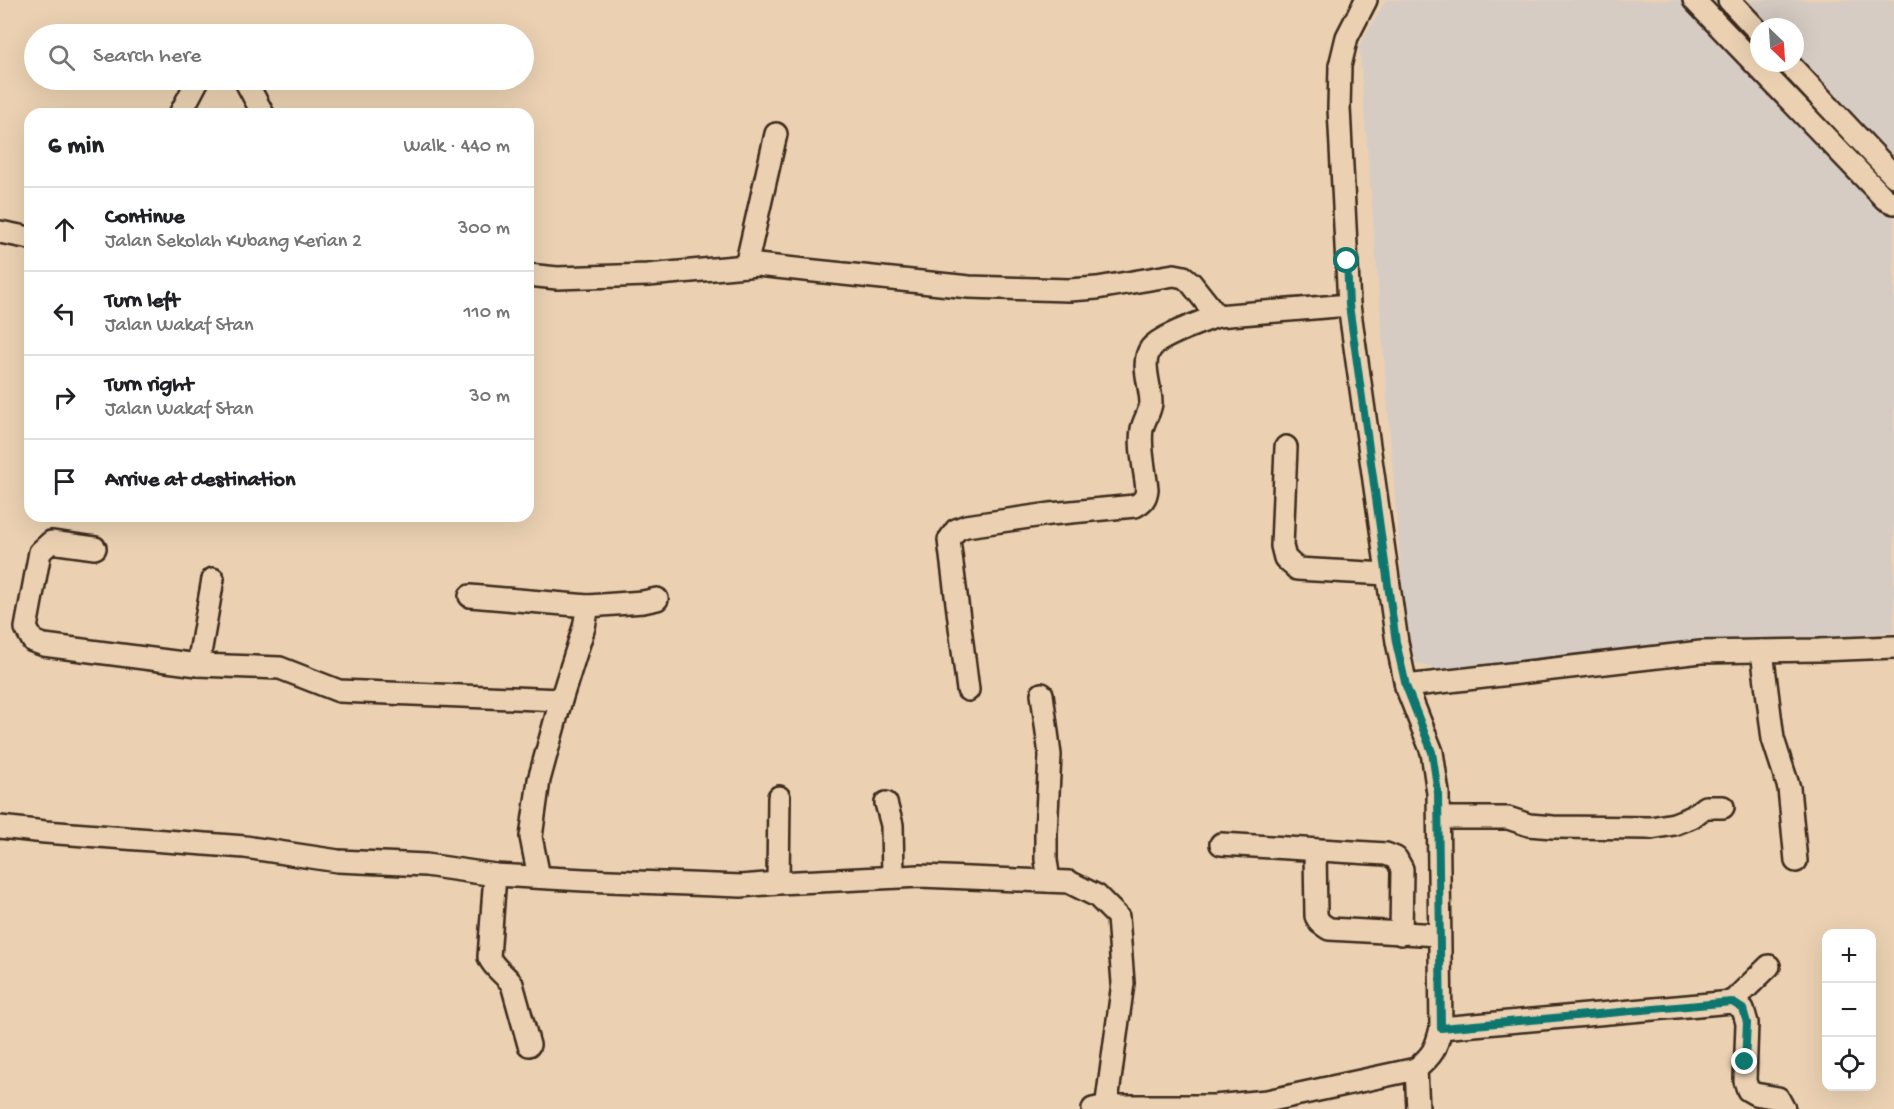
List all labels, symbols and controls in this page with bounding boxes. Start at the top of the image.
north arrow [1750,18,1804,72]
search box [24,24,534,90]
icon: search [45,41,78,74]
text: Search here [93,44,201,70]
text: 6 min [48,132,104,163]
text: Walk · 440 m [404,136,510,159]
text: Continue [105,205,185,231]
icon: ahead [48,213,81,246]
text: 300 m [458,218,510,241]
text: Jalan Sekolah Kubang Kerian 2 [105,231,362,254]
route start [1333,247,1359,273]
text: Turn left [105,289,179,315]
icon: left [48,297,81,330]
text: 110 m [464,302,510,325]
text: Jalan Wakaf Stan [105,315,253,338]
text: Turn right [105,373,193,399]
icon: right [48,381,81,414]
text: 30 m [469,386,510,409]
text: Jalan Wakaf Stan [105,399,253,422]
icon: arrive [48,465,81,498]
text: Arrive at destination [105,468,295,494]
map controls [1822,929,1876,1091]
button: + [1822,929,1876,983]
button: − [1822,983,1876,1037]
button: locate [1822,1037,1876,1091]
route end [1731,1048,1757,1074]

